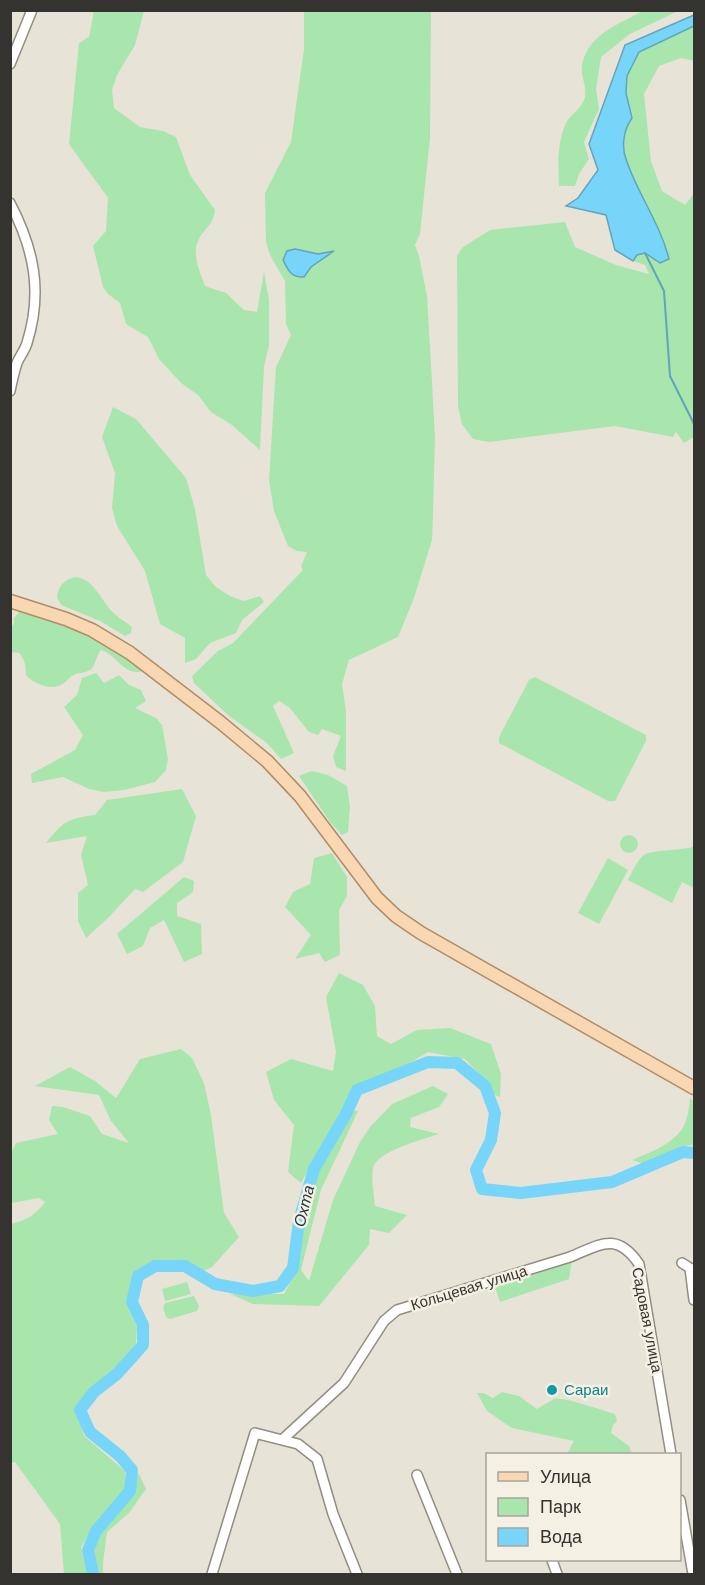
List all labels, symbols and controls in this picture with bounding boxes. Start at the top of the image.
water label: Охта [290,1183,318,1229]
street label: Кольцевая улица [409,1262,530,1314]
street label: Садовая улица [628,1266,666,1375]
place label: Сараи [564,1381,608,1399]
marker: Сараи [545,1383,559,1397]
legend [486,1453,681,1561]
text: Улица [540,1466,592,1487]
text: Парк [540,1496,581,1517]
text: Вода [540,1526,583,1547]

